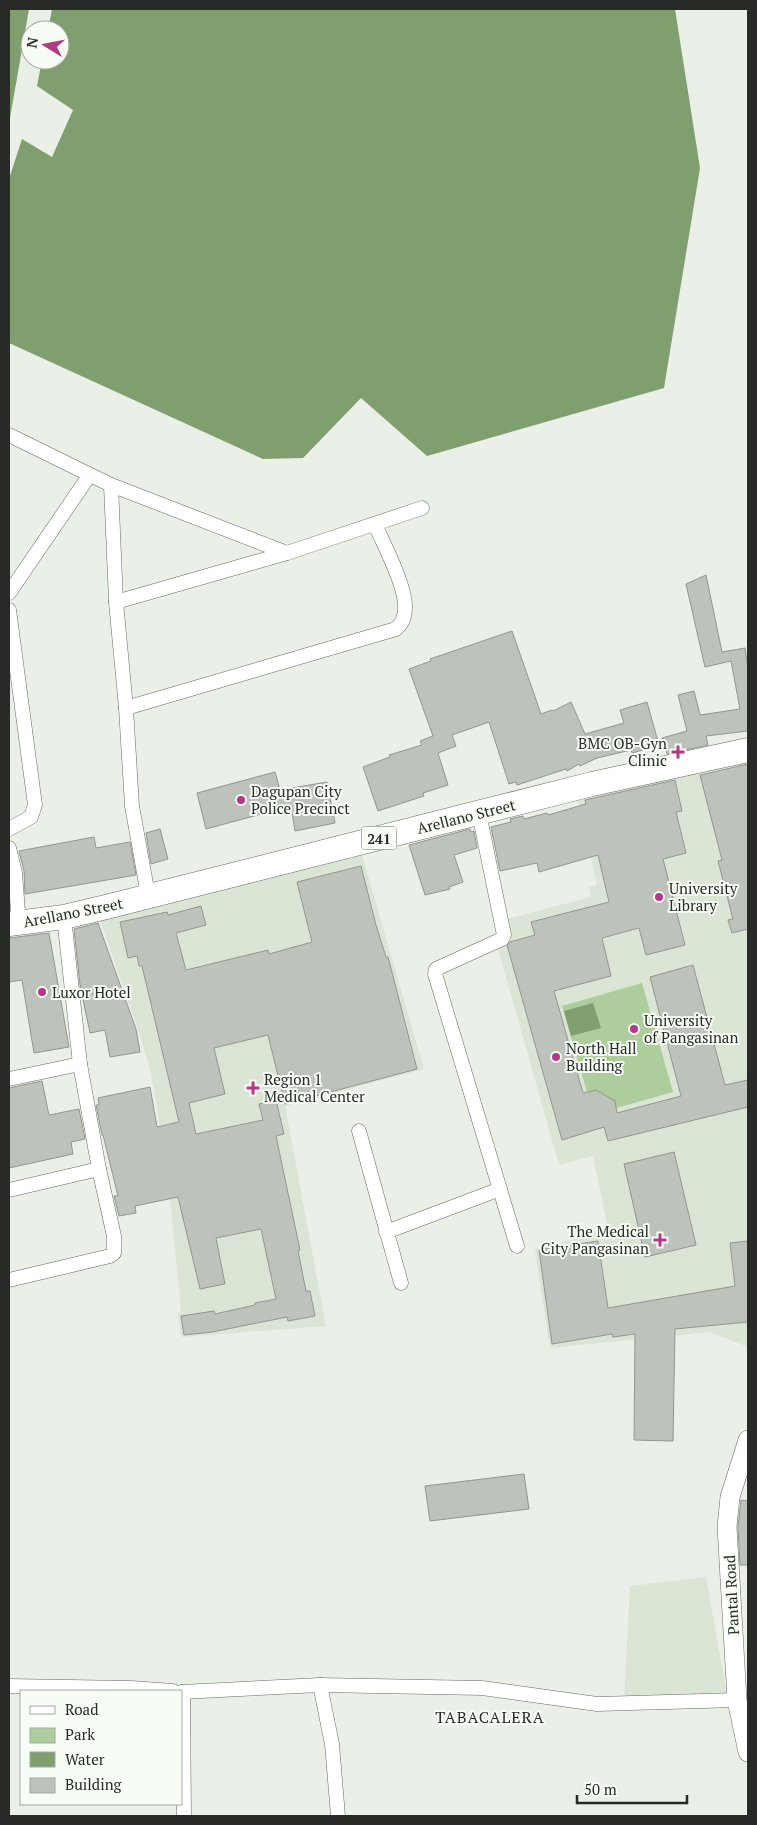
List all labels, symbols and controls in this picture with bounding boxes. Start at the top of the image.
north arrow [20,20,70,70]
text: N [21,35,42,50]
place label: BMC OB-Gyn Clinic [578,733,667,770]
marker: BMC OB-Gyn Clinic [671,745,685,759]
place label: Dagupan City Police Precinct [251,781,350,818]
marker: Dagupan City Police Precinct [235,794,247,806]
street label: Arellano Street [415,794,518,838]
road number: 241 [362,826,396,850]
place label: University Library [669,878,738,915]
marker: University Library [653,891,665,903]
street label: Arellano Street [22,892,125,931]
place label: Luxor Hotel [52,982,131,1002]
marker: Luxor Hotel [36,986,48,998]
place label: University of Pangasinan [644,1010,738,1047]
marker: University of Pangasinan [628,1023,640,1035]
place label: North Hall Building [566,1038,637,1075]
marker: North Hall Building [550,1051,562,1063]
place label: Region 1 Medical Center [264,1069,365,1106]
marker: Region 1 Medical Center [246,1081,260,1095]
place label: The Medical City Pangasinan [541,1221,649,1258]
marker: The Medical City Pangasinan [653,1233,667,1247]
street label: Pantal Road [719,1554,743,1636]
legend [20,1690,182,1805]
text: Road [65,1699,98,1719]
district label: TABACALERA [435,1706,545,1728]
text: Park [65,1724,95,1744]
text: Water [65,1749,105,1769]
scale bar [577,1772,687,1804]
text: Building [65,1774,123,1794]
text: 50 m [584,1779,617,1799]

